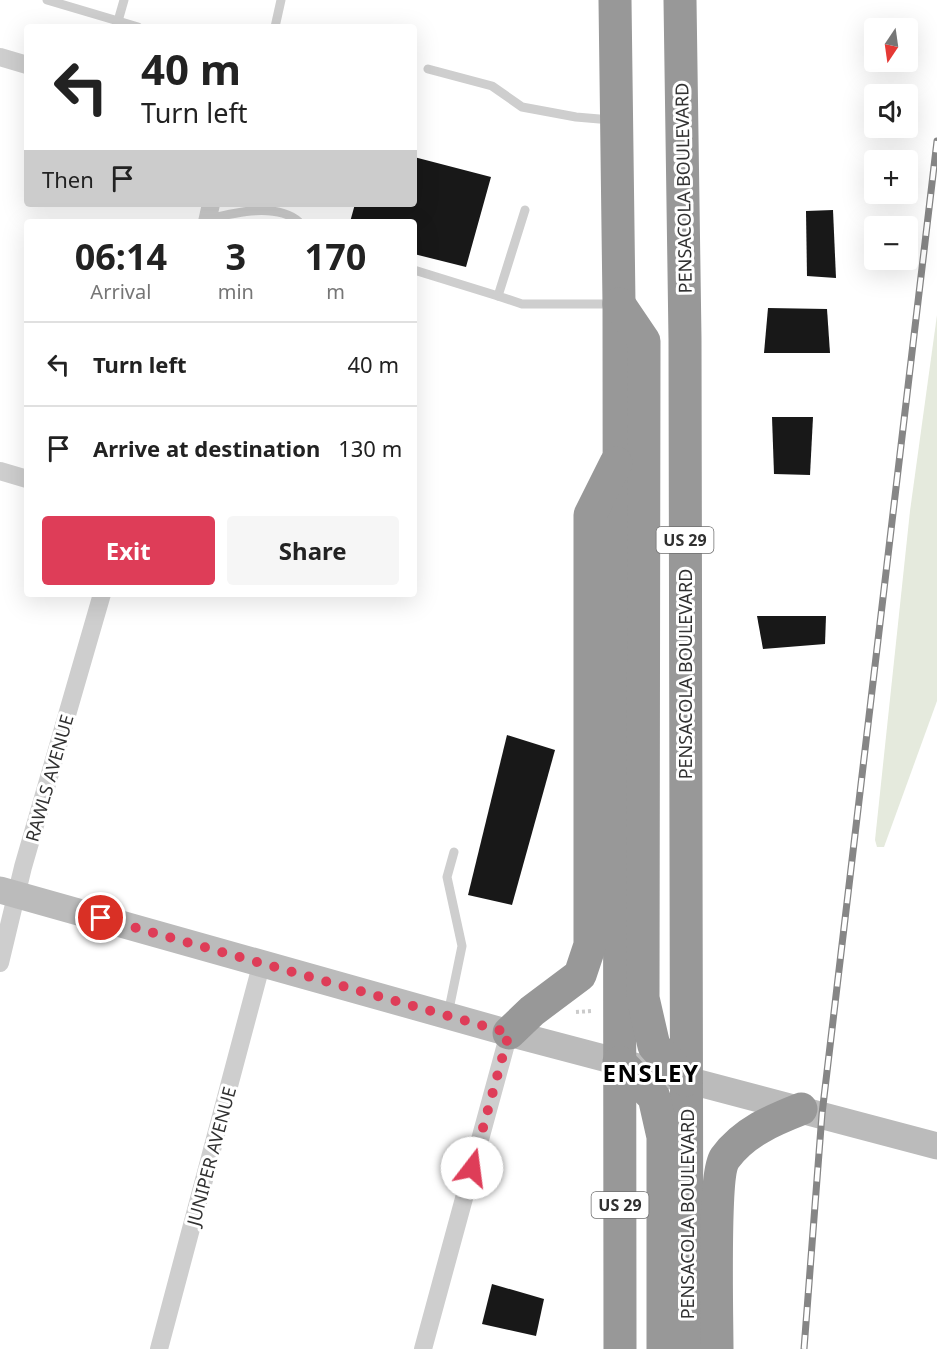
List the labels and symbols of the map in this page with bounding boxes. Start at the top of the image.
north arrow [864,18,918,72]
street label: PENSACOLA BOULEVARD [669,83,697,293]
road number: US 29 [656,527,714,553]
street label: PENSACOLA BOULEVARD [673,569,697,779]
street label: RAWLS AVENUE [19,712,79,844]
pin [75,892,126,943]
district label: ENSLEY [602,1056,700,1089]
street label: JUNIPER AVENUE [180,1084,241,1230]
street label: PENSACOLA BOULEVARD [675,1109,699,1319]
position arrow [440,1136,504,1200]
road number: US 29 [592,1192,648,1218]

